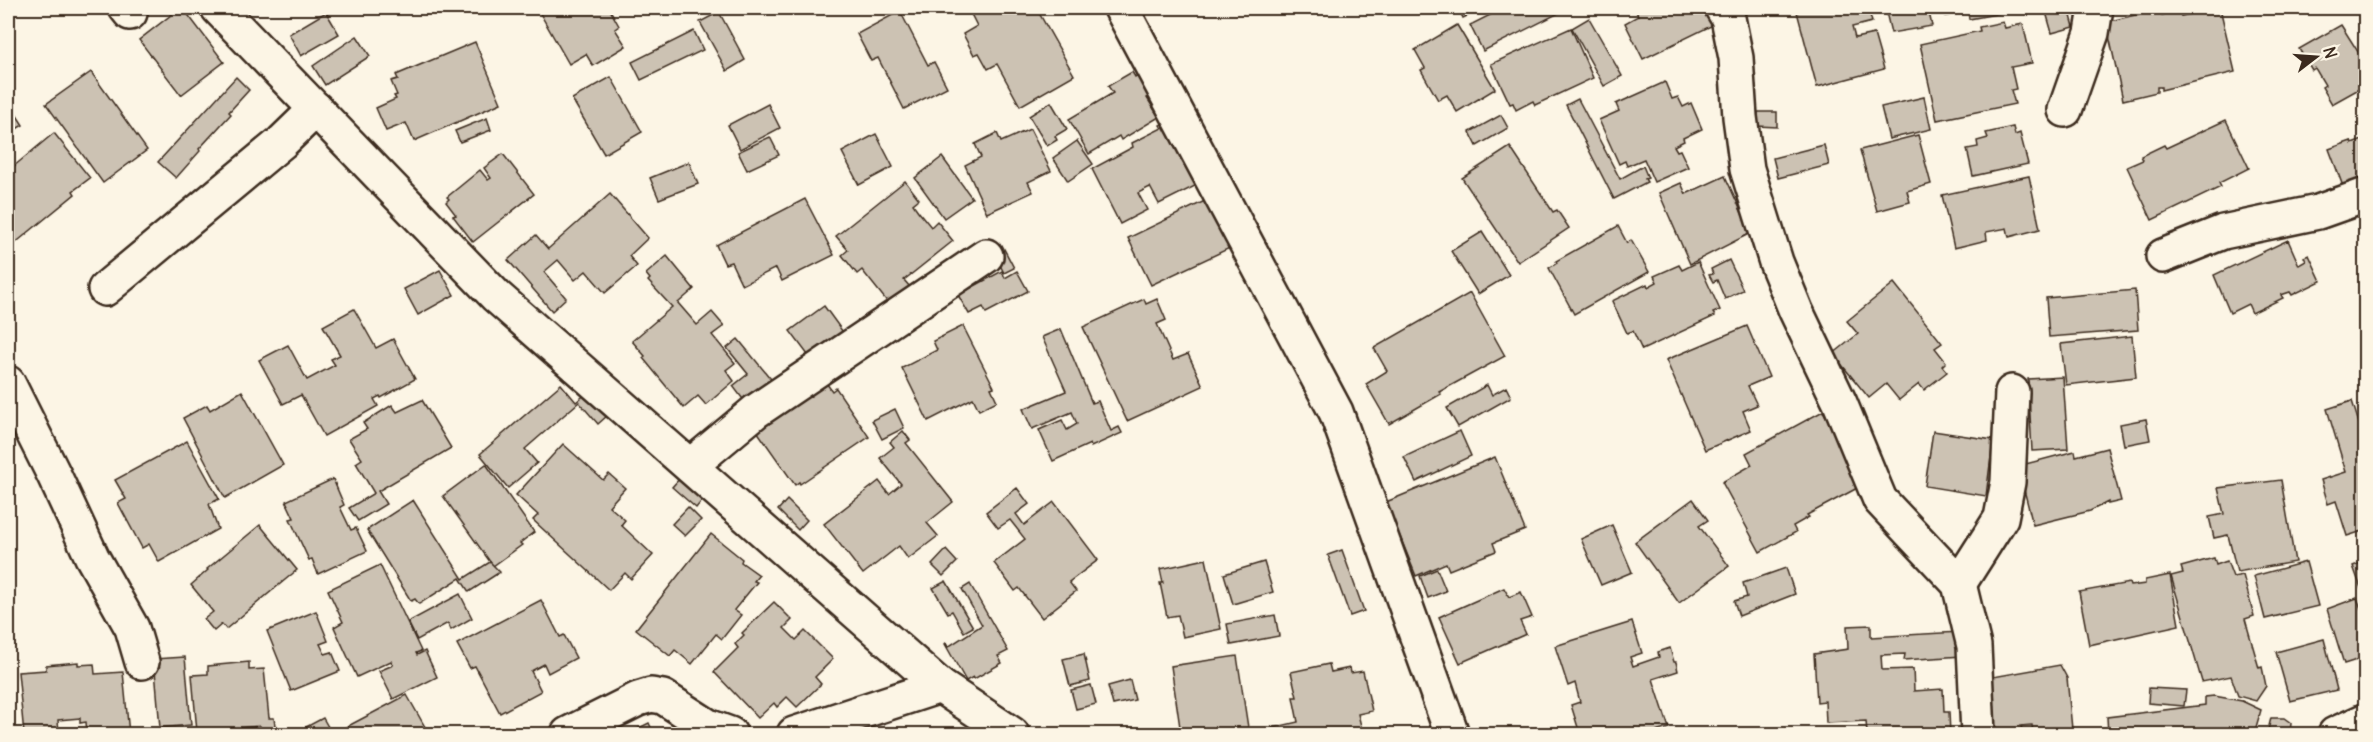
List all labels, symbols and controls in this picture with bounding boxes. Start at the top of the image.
north arrow [2286,27,2346,87]
text: N [2319,44,2342,61]

